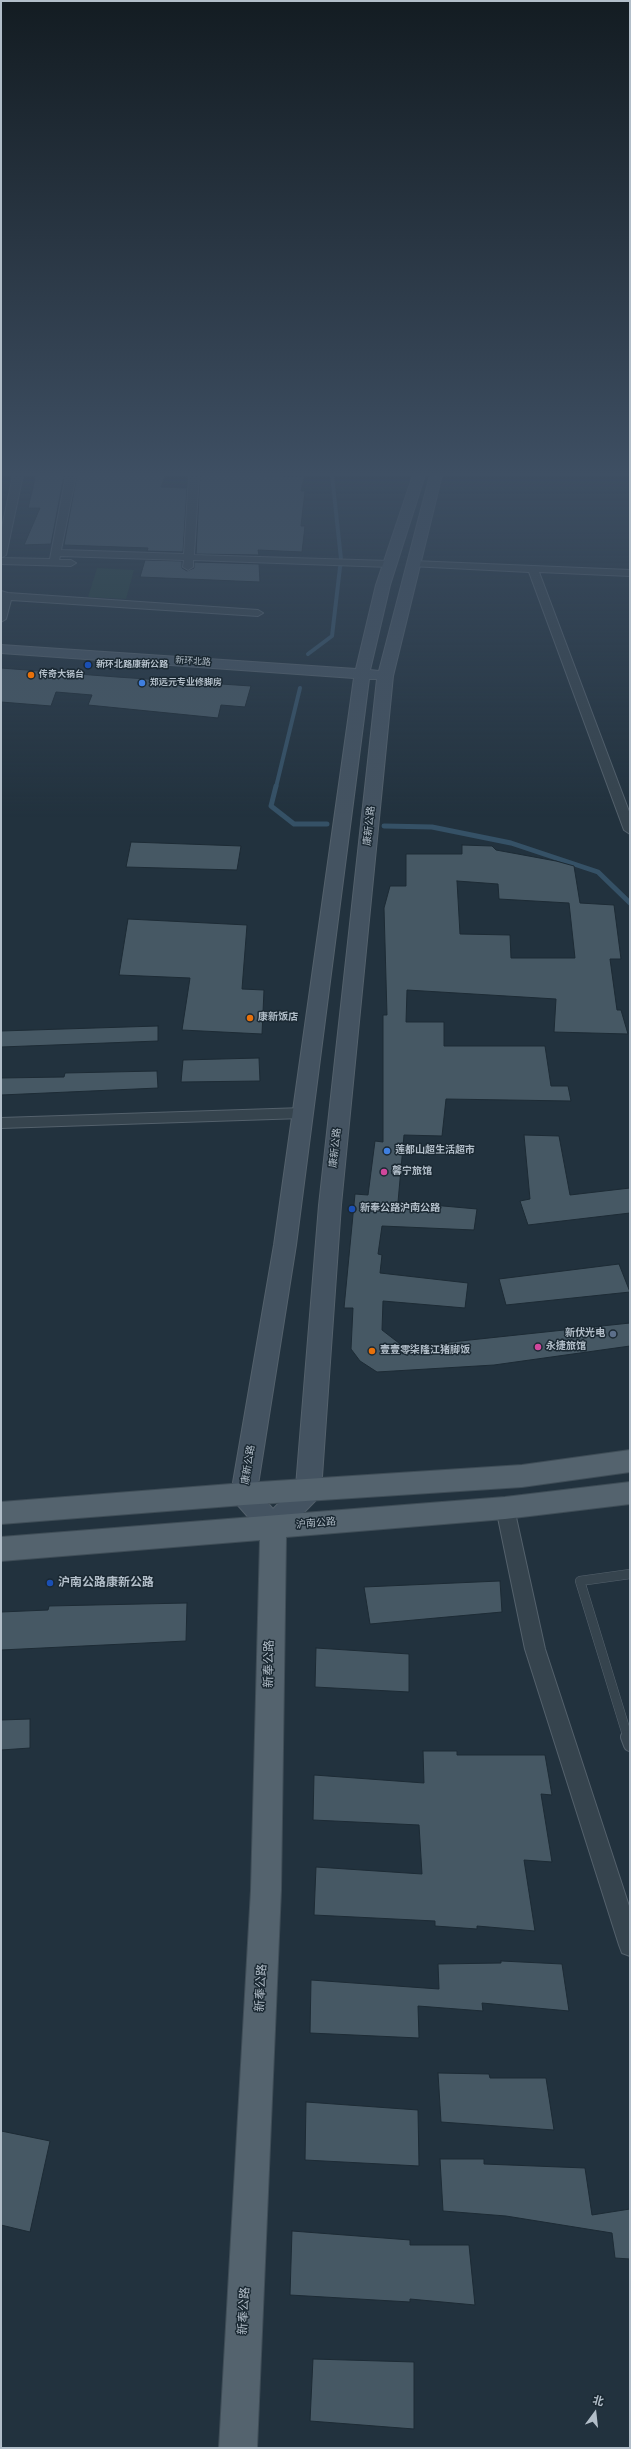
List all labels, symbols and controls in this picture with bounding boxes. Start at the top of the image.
street label: 新环北路 [175,655,211,669]
marker: 新环北路康新公路 [83,660,93,670]
place label: 新环北路康新公路 [96,660,168,670]
marker: 传奇大锅台 [26,670,36,680]
place label: 传奇大锅台 [39,670,84,680]
marker: 郑远元专业修脚房 [137,678,147,688]
place label: 郑远元专业修脚房 [150,678,222,688]
street label: 康新公路 [362,805,378,847]
place label: 康新饭店 [258,1012,298,1024]
marker: 康新饭店 [245,1013,255,1023]
street label: 康新公路 [328,1127,344,1169]
place label: 莲都山超生活超市 [395,1145,475,1157]
marker: 莲都山超生活超市 [382,1146,392,1156]
place label: 馨宁旅馆 [392,1166,432,1178]
marker: 馨宁旅馆 [379,1167,389,1177]
place label: 新奉公路沪南公路 [360,1203,440,1215]
marker: 新奉公路沪南公路 [347,1204,357,1214]
place label: 新伏光电 [565,1328,605,1340]
marker: 新伏光电 [608,1329,618,1339]
place label: 永捷旅馆 [546,1341,586,1353]
marker: 永捷旅馆 [533,1342,543,1352]
place label: 壹壹零柒隆江猪脚饭 [380,1345,470,1357]
marker: 壹壹零柒隆江猪脚饭 [367,1346,377,1356]
street label: 康新公路 [240,1444,258,1486]
street label: 沪南公路 [296,1516,336,1532]
place label: 沪南公路康新公路 [58,1576,154,1590]
marker: 沪南公路康新公路 [45,1578,55,1588]
street label: 新奉公路 [262,1640,278,1688]
street label: 新奉公路 [254,1964,270,2012]
street label: 新奉公路 [237,2287,253,2335]
text: 北 [591,2392,605,2410]
north arrow [575,2393,615,2433]

